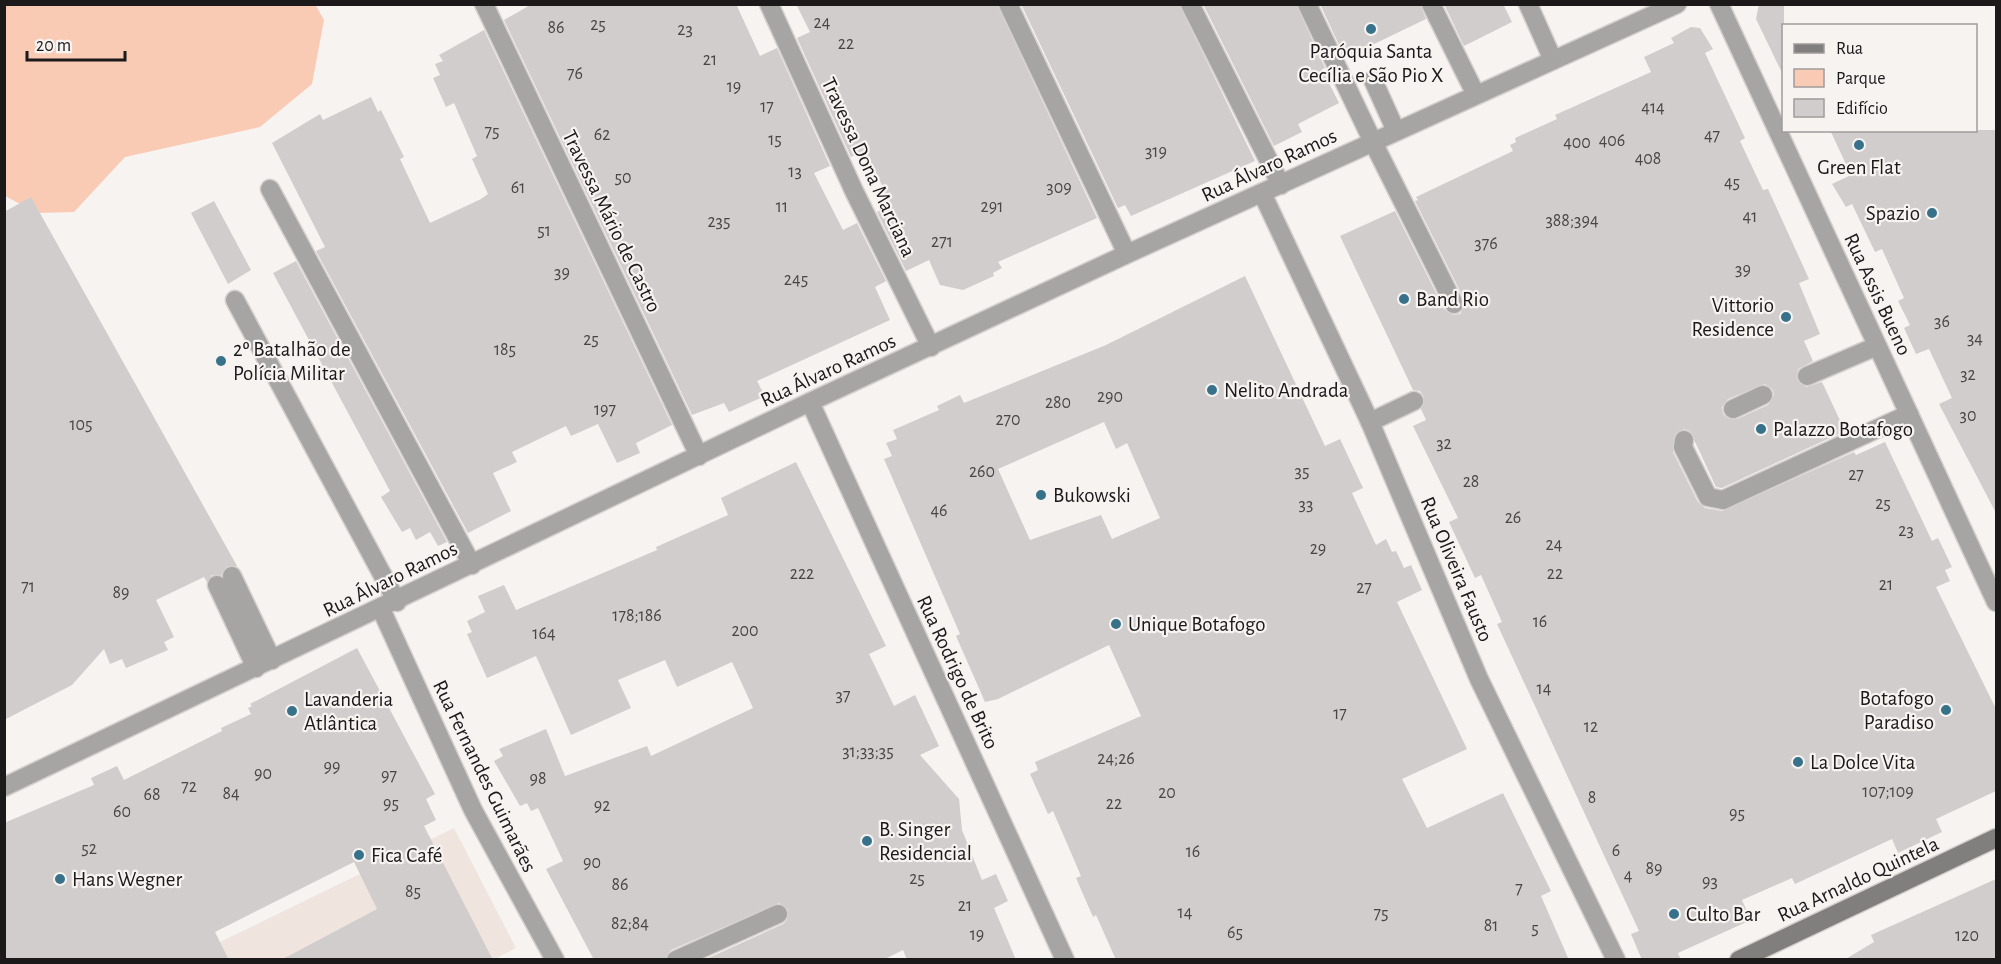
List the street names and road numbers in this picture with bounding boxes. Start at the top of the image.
street label: Travessa Dona Marciana [818,74,919,260]
street label: Rua Álvaro Ramos [1197,123,1340,206]
street label: Travessa Mário de Castro [558,127,665,316]
street label: Rua Assis Bueno [1840,230,1915,358]
street label: Rua Álvaro Ramos [756,328,899,411]
street label: Rua Oliveira Fausto [1417,494,1497,645]
street label: Rua Álvaro Ramos [319,536,461,621]
street label: Rua Rodrigo de Brito [913,592,1002,752]
street label: Rua Fernandes Guimarães [429,677,540,876]
street label: Rua Arnaldo Quintela [1774,833,1942,926]

